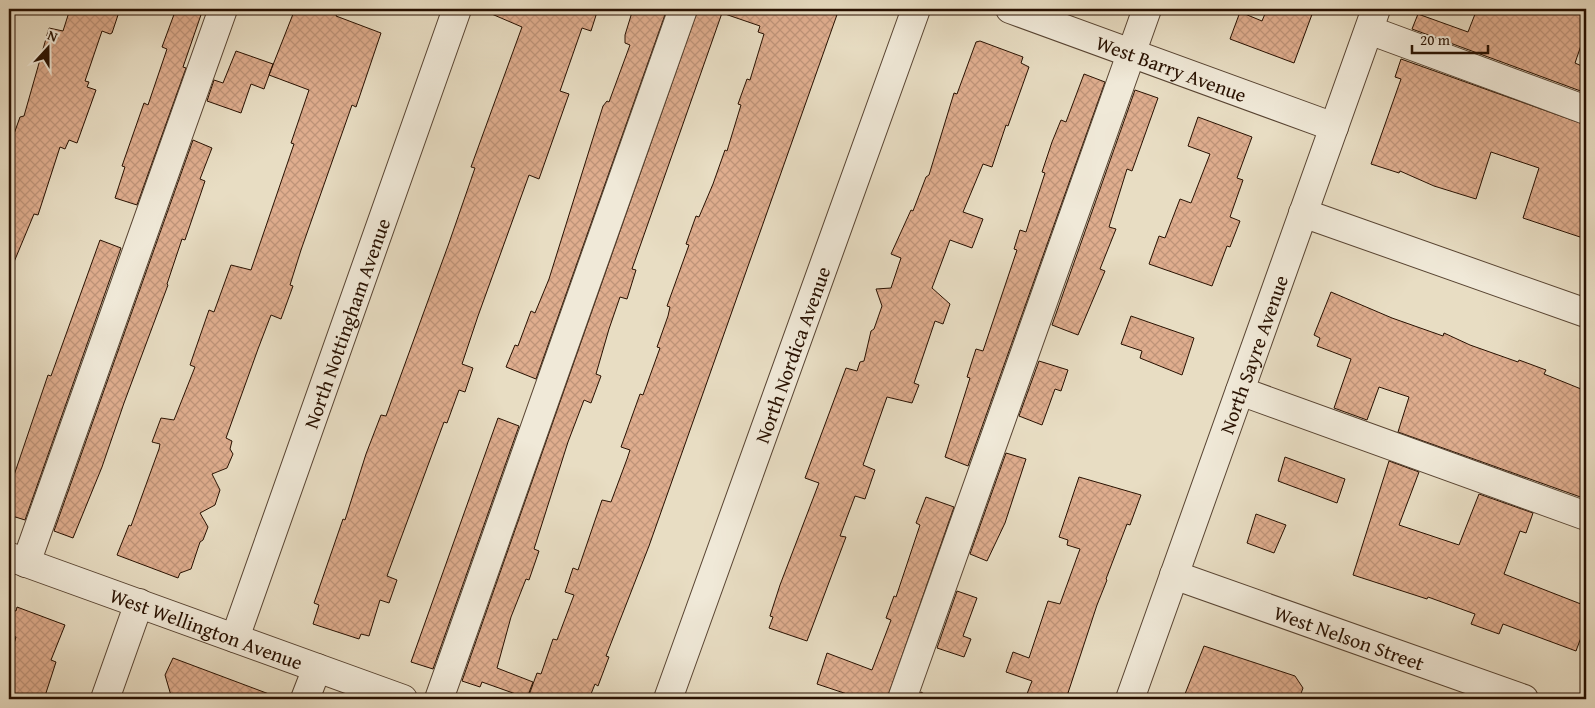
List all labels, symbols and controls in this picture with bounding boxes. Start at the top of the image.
north arrow [22,22,72,72]
scale bar [1412,22,1489,54]
text: N [45,25,61,47]
street label: West Barry Avenue [1092,27,1251,109]
text: 20 m [1420,29,1451,50]
street label: North Nottingham Avenue [296,214,397,432]
street label: North Nordica Avenue [747,262,837,447]
street label: North Sayre Avenue [1211,271,1295,438]
street label: West Wellington Avenue [106,580,307,676]
street label: West Nelson Street [1270,597,1428,677]

